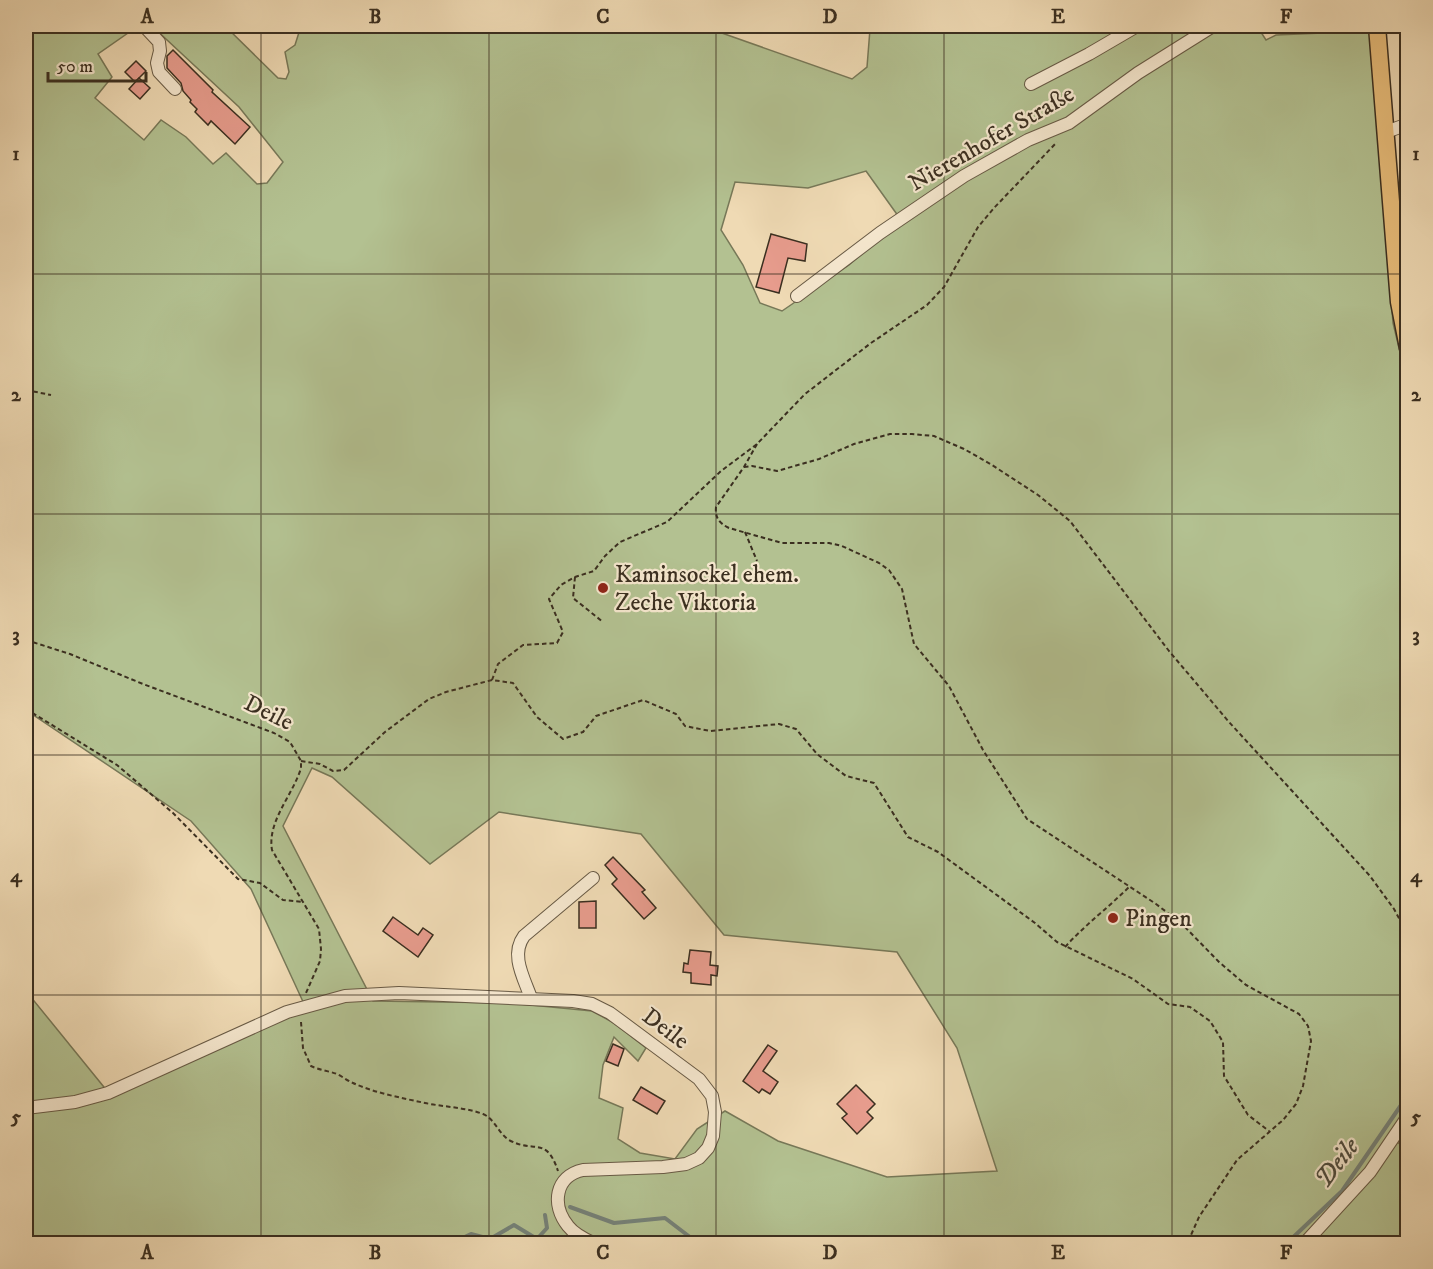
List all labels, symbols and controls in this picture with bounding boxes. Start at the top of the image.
text: A [140,5,155,30]
text: B [369,5,381,30]
text: C [596,5,610,30]
text: D [823,5,838,30]
text: E [1051,5,1065,30]
text: F [1280,5,1293,30]
scale bar [48,45,146,83]
text: 50 m [57,56,93,78]
street label: Nierenhofer Straße [903,79,1080,198]
text: 1 [12,142,20,167]
text: 1 [1412,142,1420,167]
text: 2 [11,383,22,408]
text: 2 [1411,383,1422,408]
place label: Kaminsockel ehem. Zeche Viktoria [615,560,799,618]
marker: Kaminsockel ehem. Zeche Viktoria [596,581,610,595]
text: 3 [12,623,20,648]
text: 3 [1412,623,1420,648]
street label: Deile [239,688,298,738]
text: 4 [10,864,23,889]
text: 4 [1410,864,1423,889]
place label: Pingen [1125,904,1192,934]
marker: Pingen [1106,911,1120,925]
street label: Deile [636,1001,695,1056]
text: 5 [10,1105,21,1130]
text: 5 [1410,1105,1421,1130]
water label: Deile [1308,1131,1368,1194]
text: A [140,1241,155,1266]
text: B [369,1241,381,1266]
text: C [596,1241,610,1266]
text: D [823,1241,838,1266]
text: E [1051,1241,1065,1266]
text: F [1280,1241,1293,1266]

